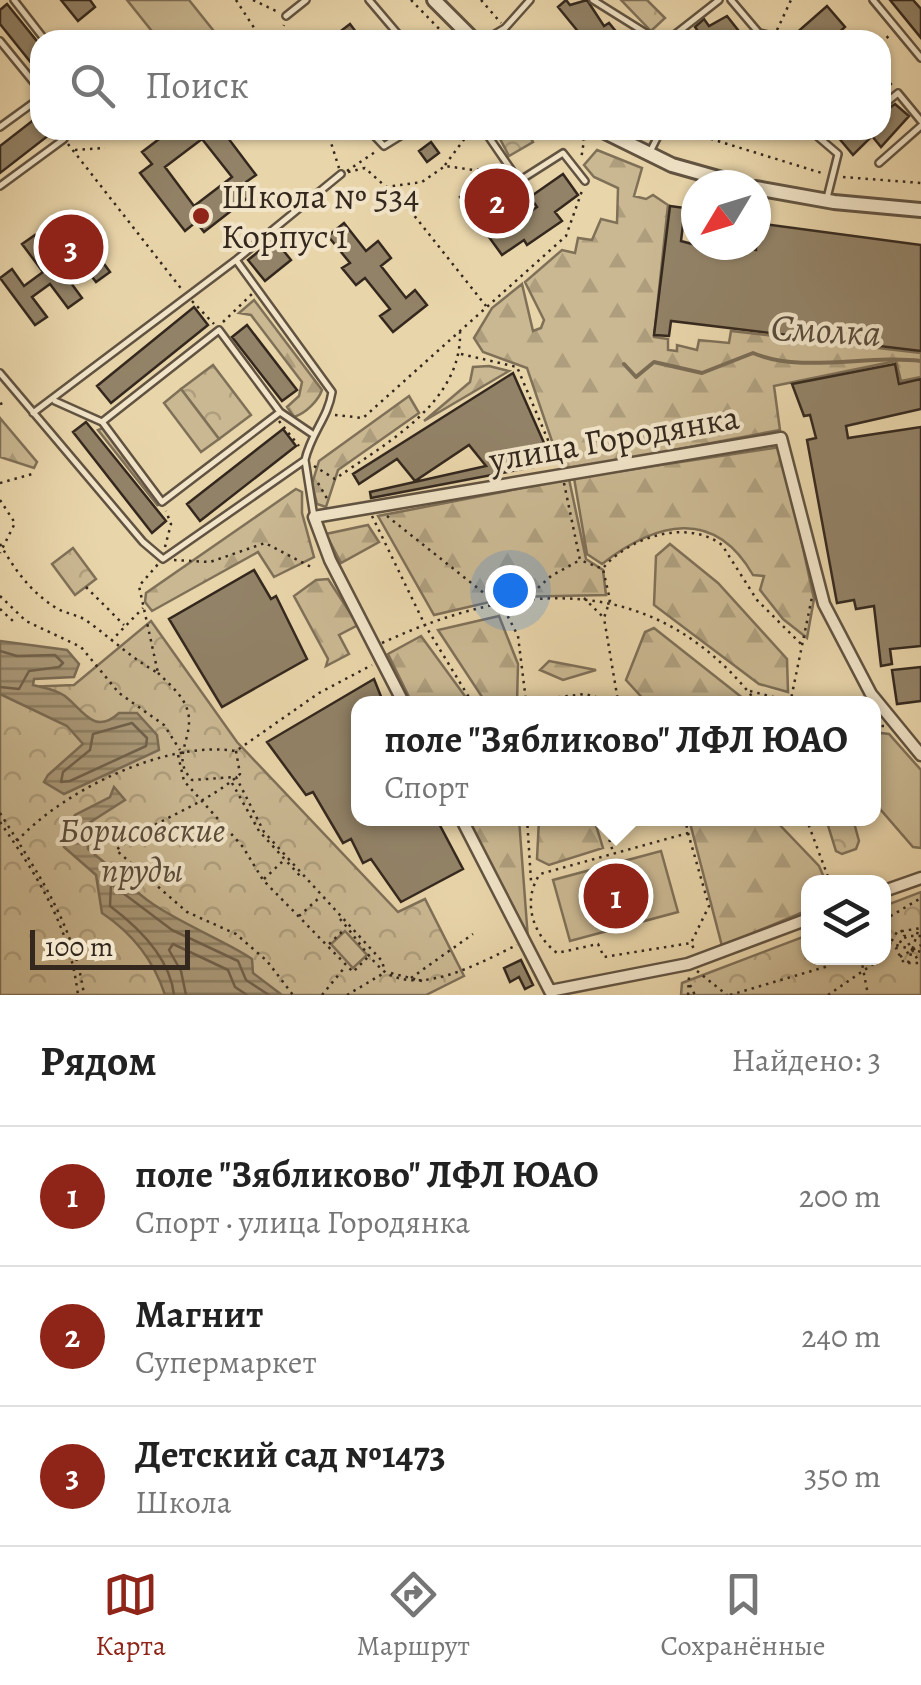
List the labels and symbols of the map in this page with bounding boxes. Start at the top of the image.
pin: 2 [464,164,530,238]
north arrow [681,170,771,260]
place label: Школа № 534 Корпус 1 [221,172,419,260]
marker: Школа № 534 Корпус 1 [190,205,212,227]
pin: 3 [38,210,104,284]
water label: Смолка [769,301,883,359]
street label: улица Городянка [484,392,743,484]
your location [485,565,536,616]
park label: Борисовские пруды [59,806,225,894]
pin: 1 [584,858,648,934]
scale bar [30,925,190,970]

